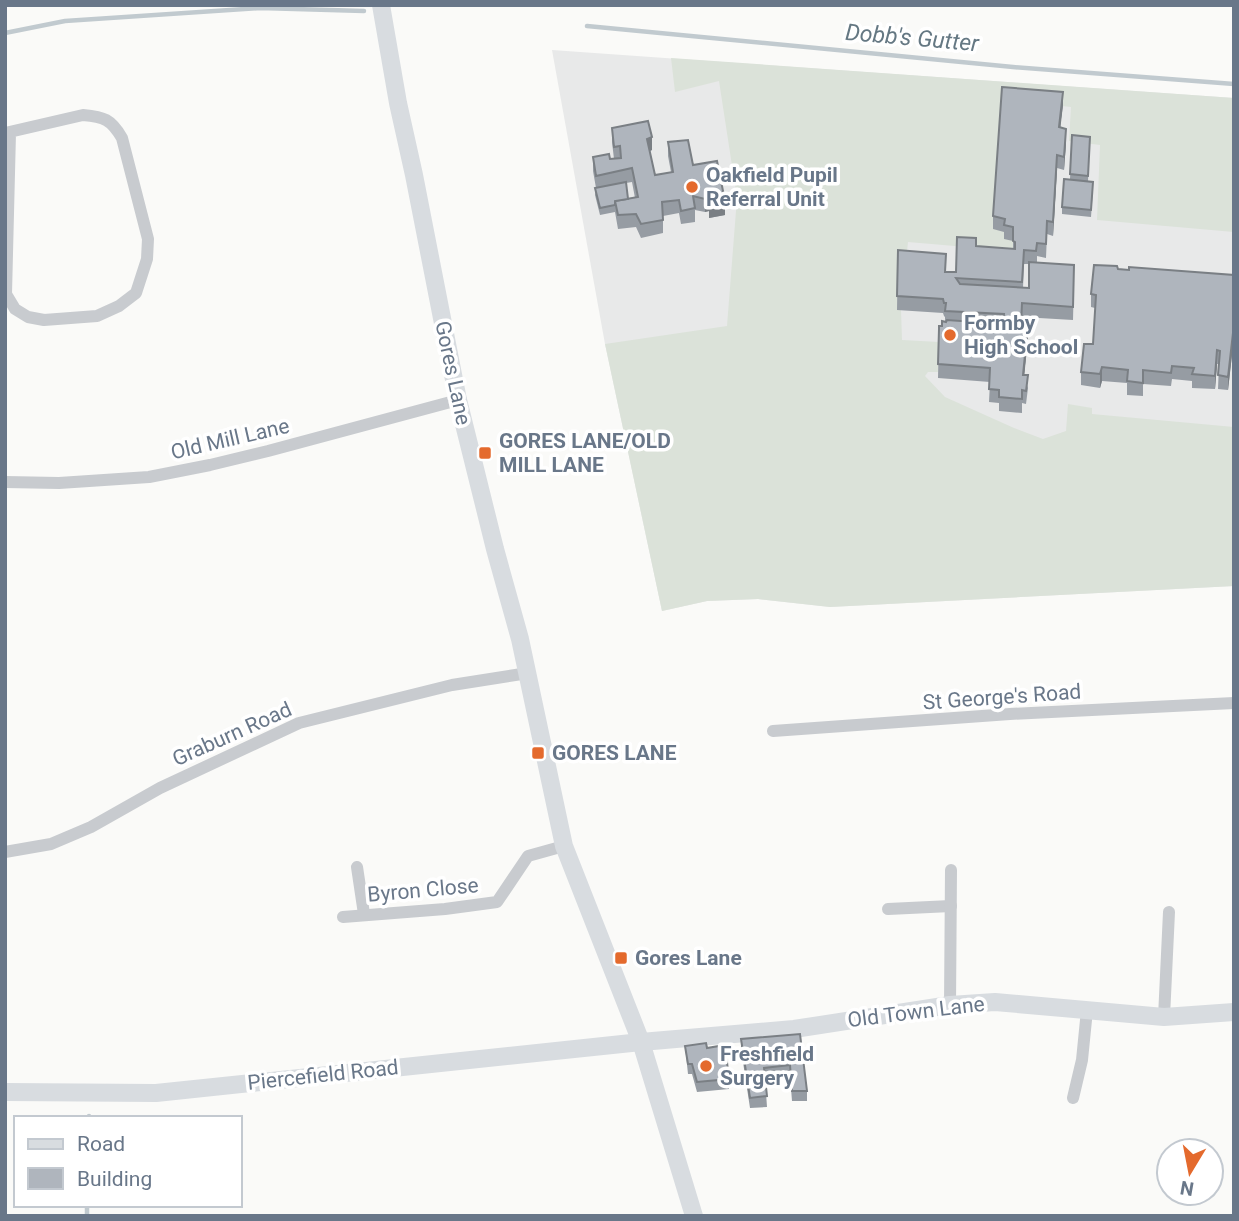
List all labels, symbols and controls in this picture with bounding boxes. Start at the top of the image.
water label: Dobb's Gutter [844,19,981,57]
place label: Oakfield Pupil Referral Unit [706,163,838,211]
marker: Oakfield Pupil Referral Unit [684,179,700,195]
place label: Formby High School [964,311,1078,359]
street label: Gores Lane [430,319,476,427]
marker: Formby High School [942,327,958,343]
street label: Old Mill Lane [168,414,292,464]
place label: GORES LANE/OLD MILL LANE [499,429,671,477]
marker: GORES LANE/OLD MILL LANE [477,445,493,461]
street label: St George's Road [922,679,1082,715]
street label: Graburn Road [169,697,295,771]
place label: GORES LANE [552,741,677,765]
marker: GORES LANE [530,745,546,761]
street label: Byron Close [366,873,480,907]
place label: Gores Lane [635,946,742,970]
marker: Gores Lane [613,950,629,966]
street label: Old Town Lane [846,992,986,1032]
place label: Freshfield Surgery [720,1042,814,1090]
street label: Piercefield Road [246,1055,400,1095]
marker: Freshfield Surgery [698,1058,714,1074]
legend [14,1116,242,1207]
text: Road [77,1132,125,1156]
north arrow [1155,1137,1225,1207]
text: Building [77,1167,152,1191]
text: N [1179,1176,1196,1201]

